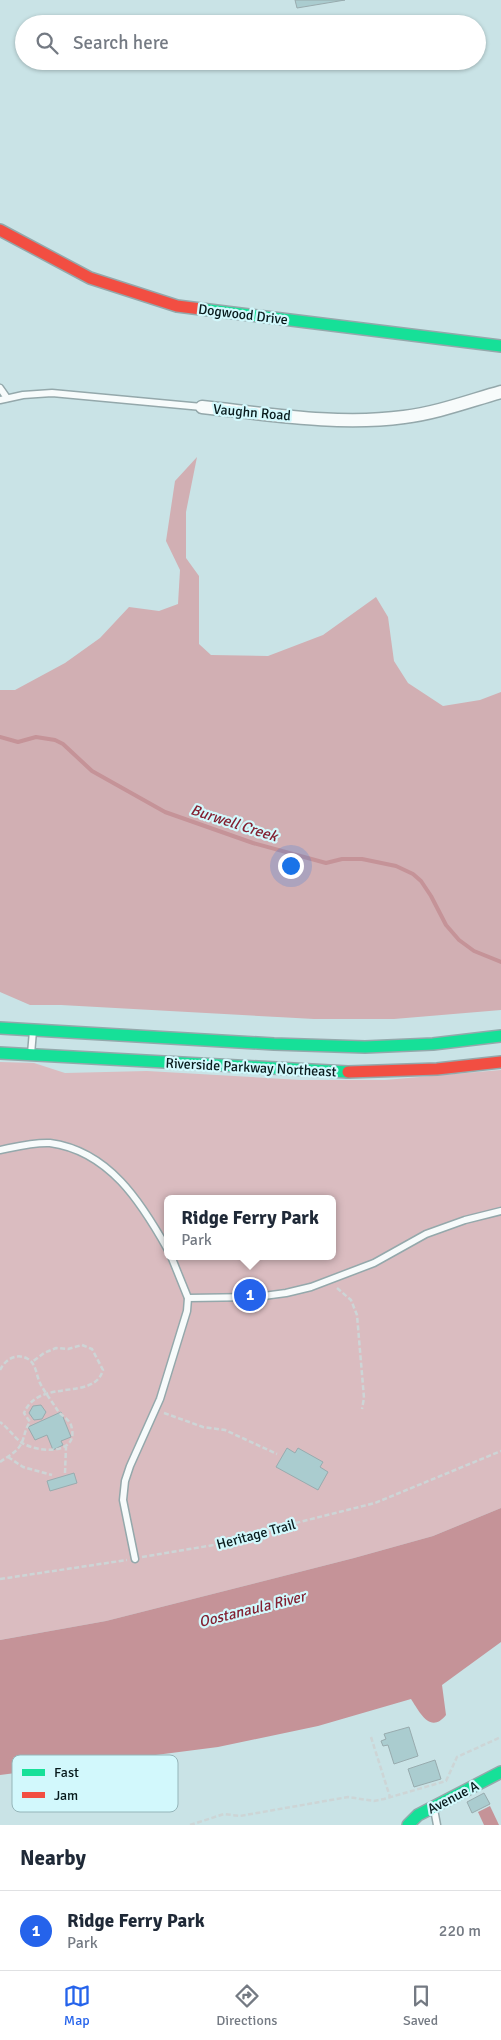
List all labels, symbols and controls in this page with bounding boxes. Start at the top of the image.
search box [15,15,486,70]
icon: search [33,29,61,57]
text: Search here [73,31,169,55]
street label: Dogwood Drive [197,301,289,328]
street label: Vaughn Road [212,401,292,424]
water label: Burwell Creek [188,801,281,846]
your location [278,853,304,879]
street label: Riverside Parkway Northeast [165,1055,337,1080]
popup [164,1195,336,1260]
text: Ridge Ferry Park [181,1206,319,1230]
text: Park [181,1230,212,1250]
pin: 1 [234,1276,266,1314]
street label: Heritage Trail [215,1516,298,1553]
water label: Oostanaula River [197,1586,309,1631]
legend [12,1755,178,1812]
text: Fast [54,1764,79,1781]
street label: Avenue A [425,1777,482,1818]
text: Jam [54,1787,78,1804]
text: Nearby [20,1845,86,1871]
text: Ridge Ferry Park [67,1909,205,1933]
text: 1 [32,1921,40,1941]
text: 220 m [439,1921,481,1941]
text: Park [67,1933,98,1953]
tab: Map [63,1982,91,2029]
tab: Directions [216,1982,277,2029]
tab: Saved [403,1982,438,2029]

